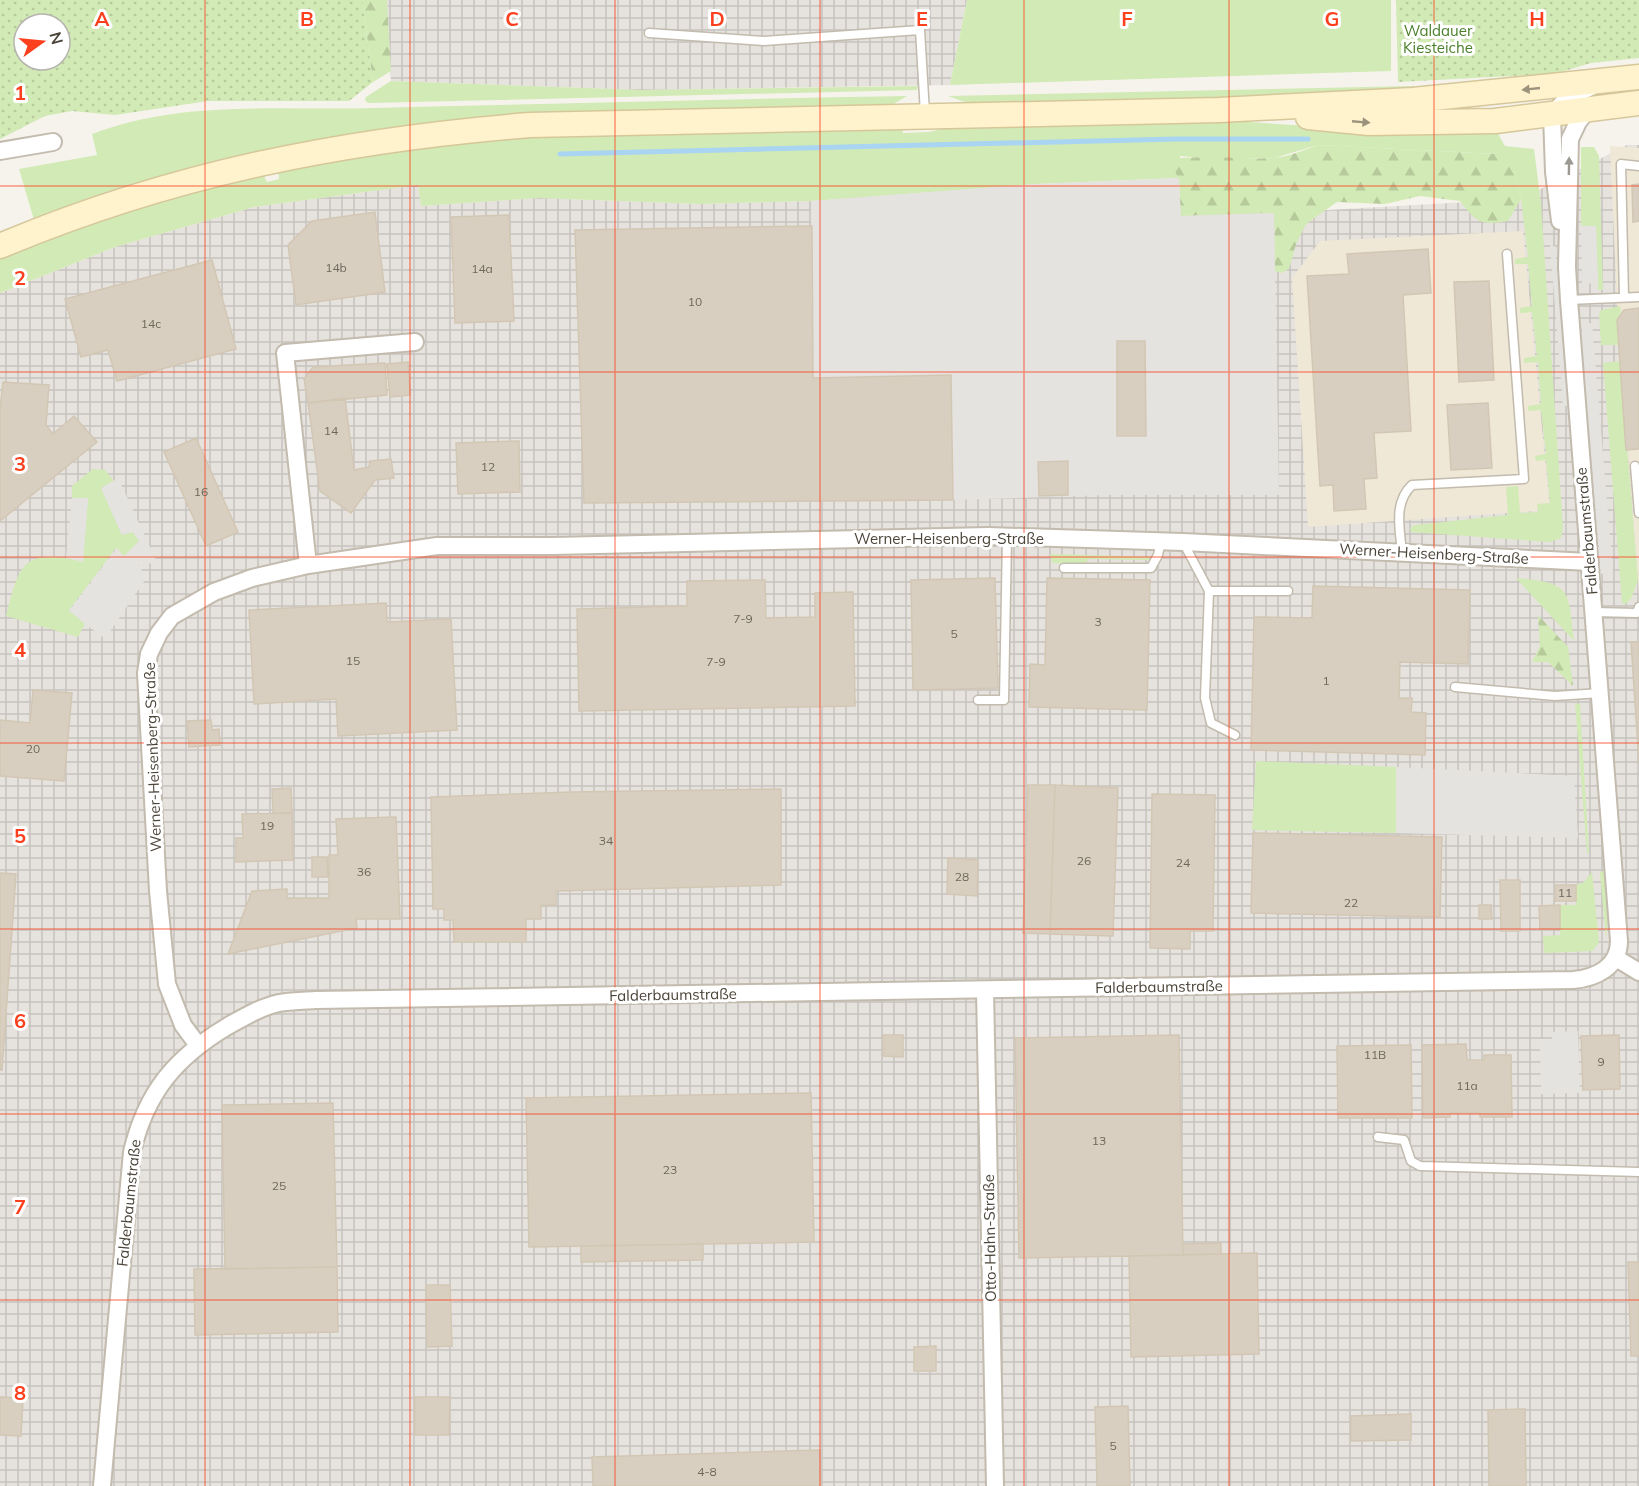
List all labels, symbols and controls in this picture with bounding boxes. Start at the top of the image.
text: A [95,6,110,31]
text: B [300,6,314,31]
text: C [505,6,519,31]
text: D [709,6,725,31]
text: E [916,6,928,31]
text: F [1121,6,1133,31]
text: G [1325,6,1339,31]
text: H [1529,6,1545,31]
north arrow [12,12,72,72]
park label: Waldauer Kiesteiche [1403,21,1473,57]
text: N [45,30,68,47]
text: 1 [14,80,26,105]
one-way arrow [1522,84,1541,94]
one-way arrow [1351,117,1370,127]
one-way arrow [1565,157,1574,176]
house number: 14b [325,260,347,275]
house number: 14a [471,261,493,276]
text: 2 [14,265,26,290]
house number: 10 [688,294,702,309]
house number: 14c [141,316,161,331]
house number: 14 [324,423,338,438]
text: 3 [14,451,26,476]
house number: 12 [481,459,495,474]
street label: Falderbaumstraße [1571,467,1602,596]
house number: 16 [194,484,208,499]
street label: Werner-Heisenberg-Straße [854,529,1044,548]
street label: Werner-Heisenberg-Straße [1339,539,1529,568]
house number: 7-9 [733,611,753,626]
house number: 3 [1094,614,1102,629]
house number: 5 [950,626,958,641]
text: 4 [14,637,26,662]
house number: 15 [346,653,360,668]
house number: 7-9 [706,654,726,669]
street label: Werner-Heisenberg-Straße [140,662,165,852]
house number: 1 [1322,673,1330,688]
house number: 20 [26,741,40,756]
house number: 19 [260,818,274,833]
text: 5 [14,823,26,848]
house number: 34 [599,833,613,848]
house number: 26 [1077,853,1091,868]
house number: 24 [1176,855,1190,870]
house number: 36 [357,864,371,879]
house number: 28 [955,869,969,884]
house number: 11 [1558,885,1572,900]
house number: 22 [1344,895,1358,910]
street label: Falderbaumstraße [1095,976,1223,997]
street label: Falderbaumstraße [609,984,737,1005]
text: 6 [14,1008,26,1033]
house number: 11B [1364,1047,1386,1062]
house number: 9 [1597,1054,1605,1069]
house number: 11a [1456,1078,1478,1093]
house number: 13 [1092,1133,1106,1148]
street label: Falderbaumstraße [112,1138,145,1267]
house number: 23 [663,1162,677,1177]
street label: Otto-Hahn-Straße [979,1174,1000,1302]
house number: 25 [272,1178,286,1193]
text: 7 [14,1194,26,1219]
text: 8 [14,1380,26,1405]
house number: 5 [1109,1438,1117,1453]
house number: 4-8 [697,1464,717,1479]

